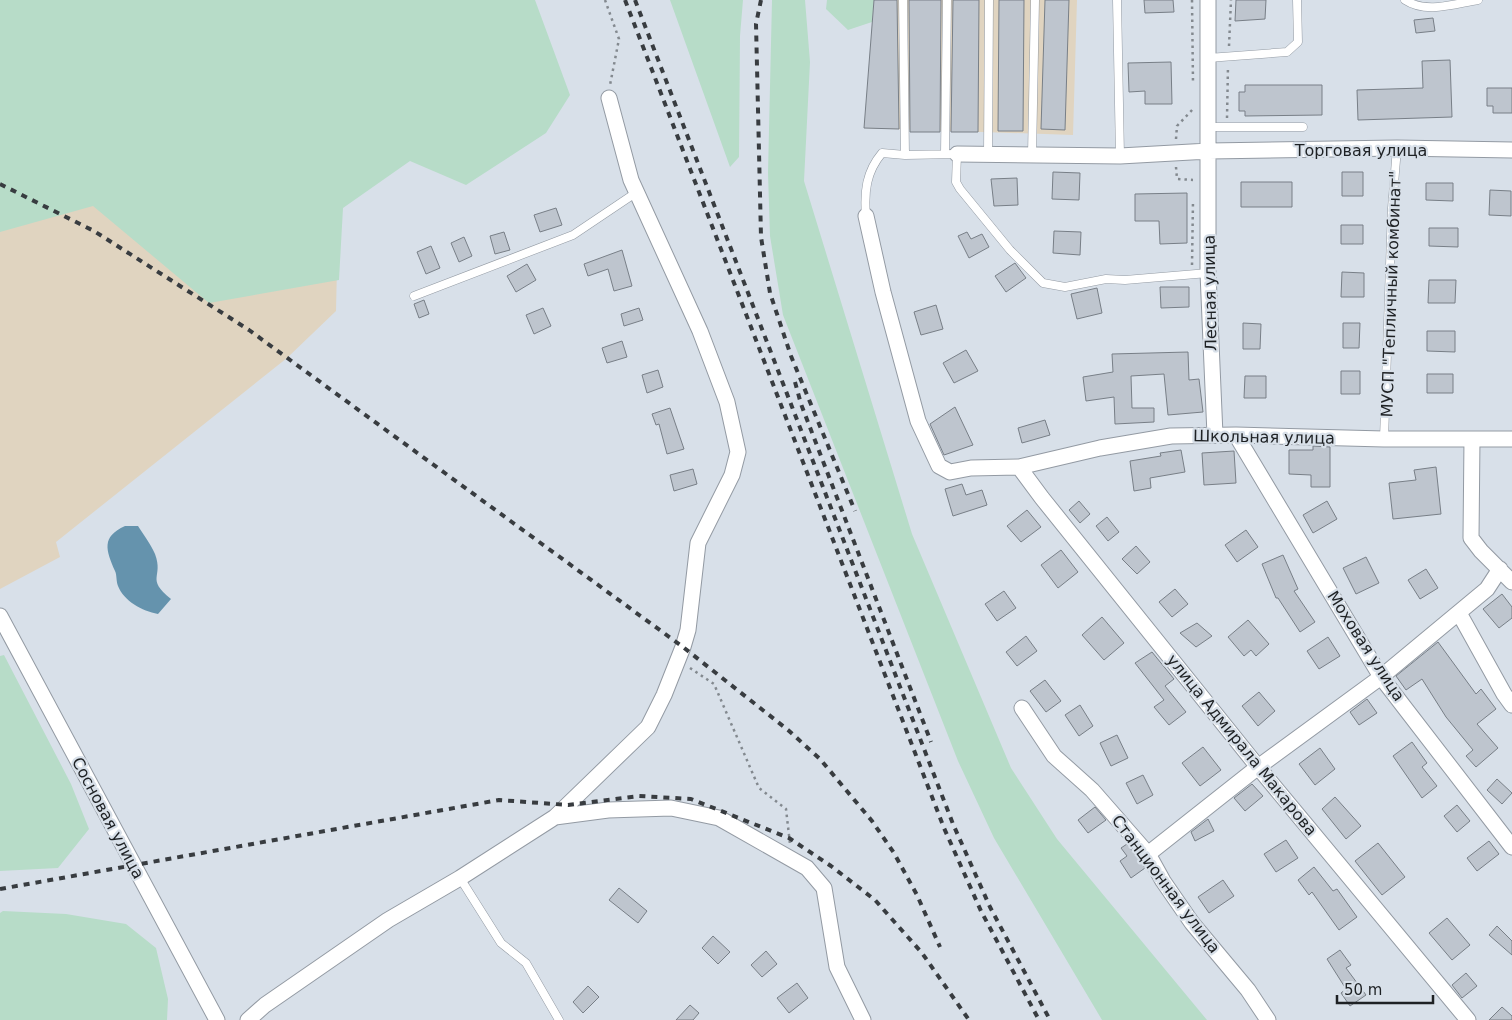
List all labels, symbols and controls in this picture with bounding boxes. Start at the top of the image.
street label: Торговая улица [1294,141,1427,160]
street label: МУСП "Тепличный комбинат" [1377,170,1405,418]
street label: Лесная улица [1199,235,1221,351]
street label: Школьная улица [1193,426,1335,448]
street label: Моховая улица [1323,587,1409,705]
street label: улица Адмирала Макарова [1163,651,1321,839]
street label: Сосновая улица [68,754,148,882]
street label: Станционная улица [1108,811,1224,957]
scale bar [1337,972,1433,1004]
text: 50 m [1344,981,1382,999]

